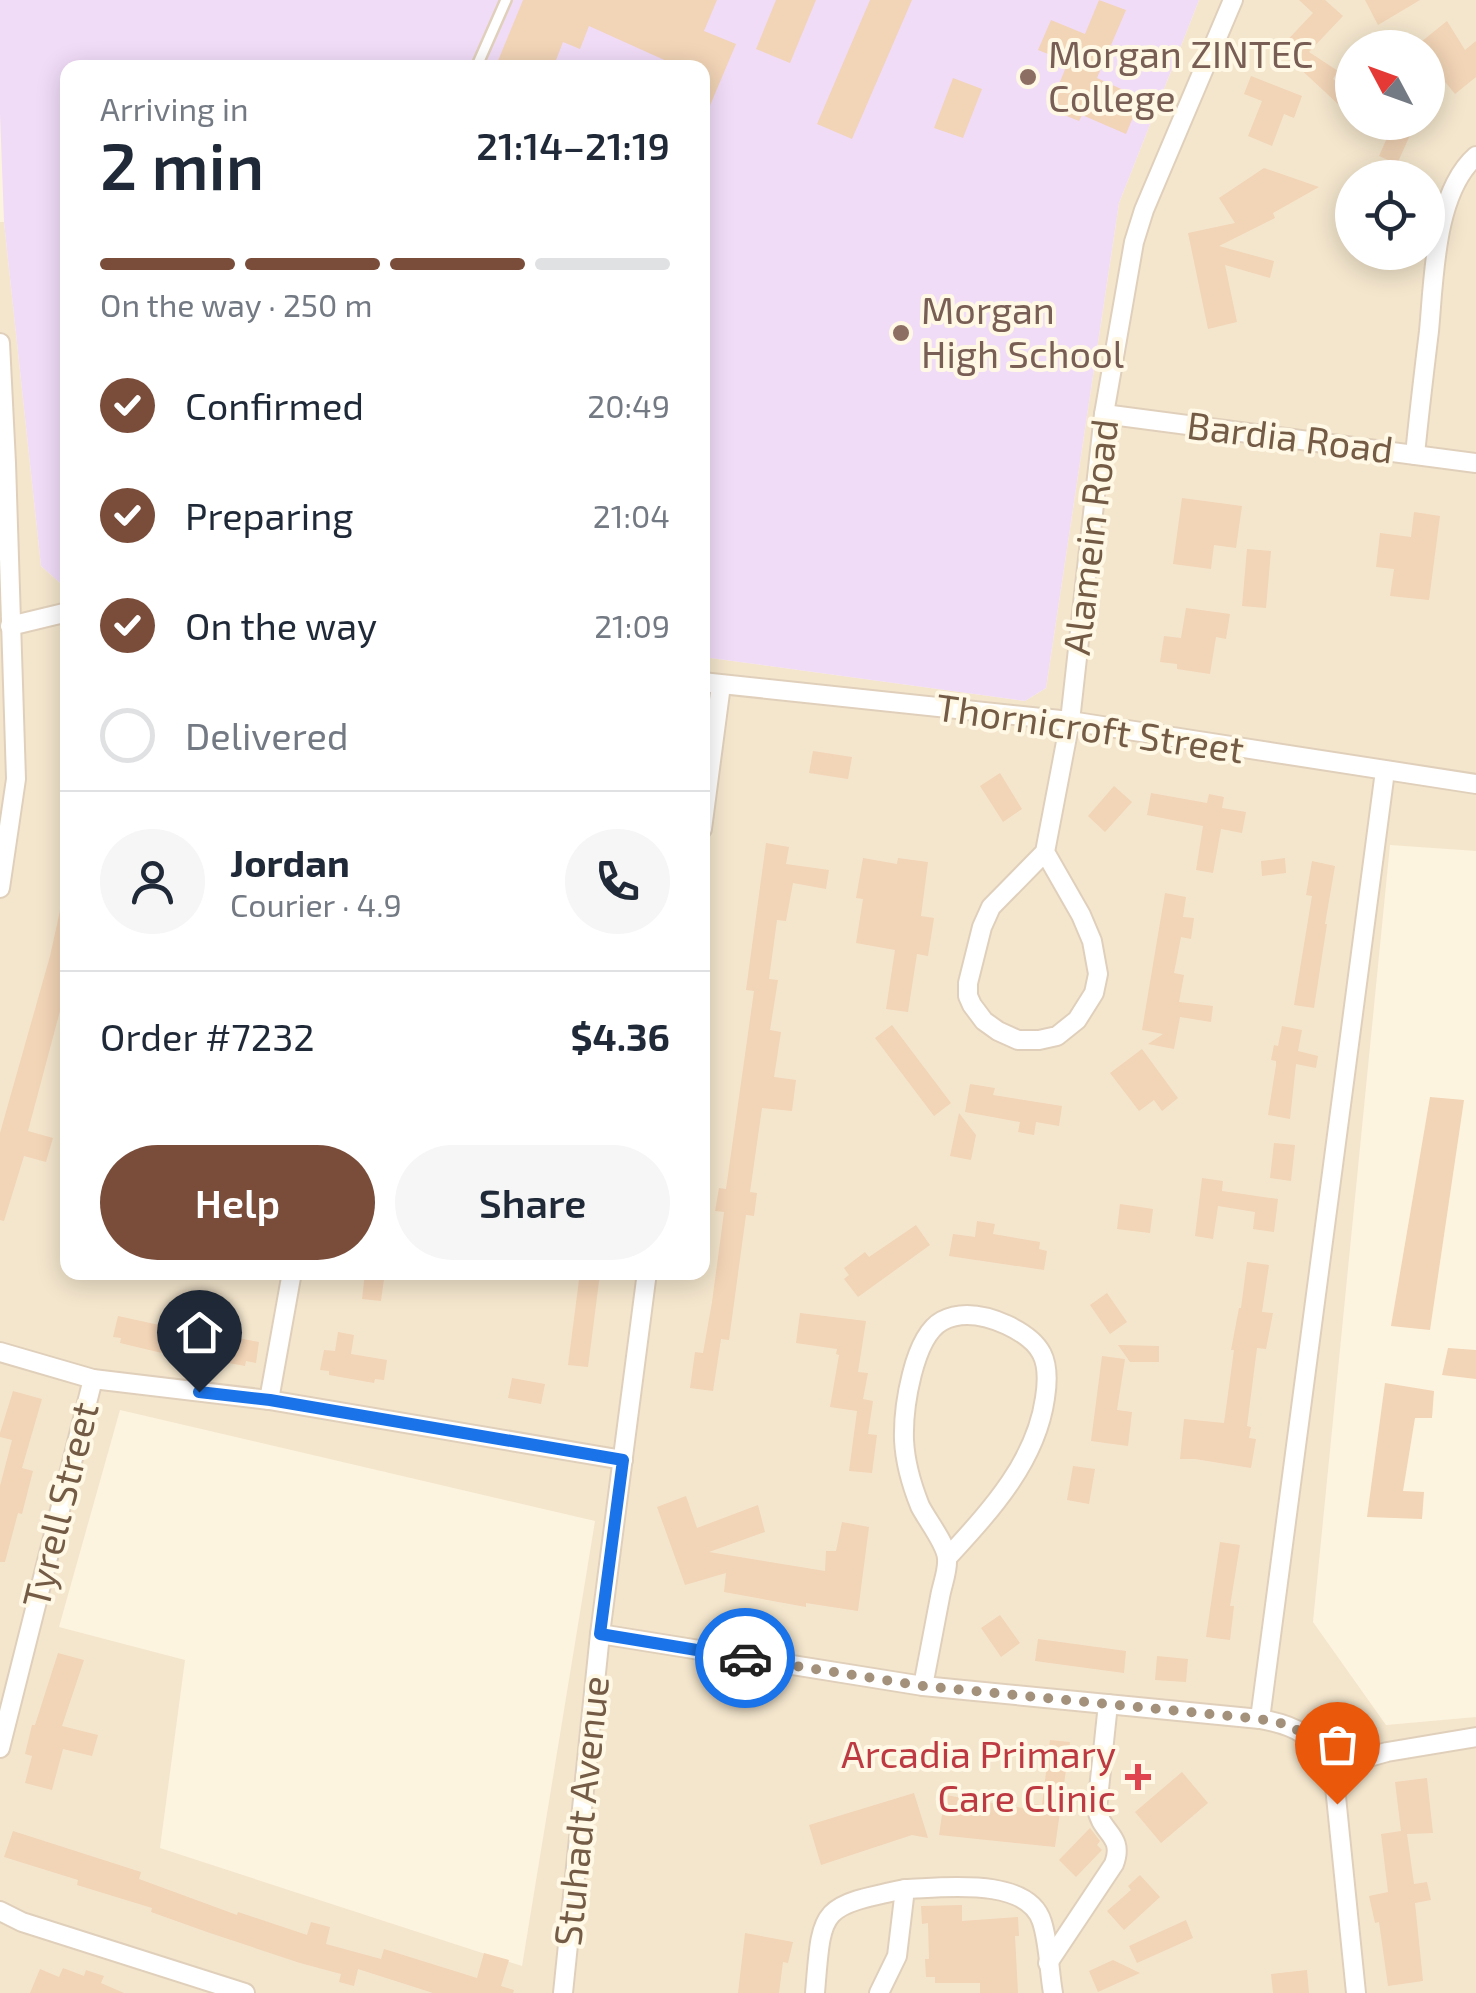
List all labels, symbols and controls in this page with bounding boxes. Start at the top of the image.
place label: Morgan ZINTEC College [1048,30,1313,120]
north arrow [1335,30,1445,140]
map controls [1335,30,1445,270]
marker: Morgan ZINTEC College [1017,66,1039,88]
text: Arriving in [100,89,249,127]
text: 21:14–21:19 [476,122,670,168]
text: 2 min [100,125,264,203]
button: locate [1335,160,1445,270]
text: On the way · 250 m [100,285,372,323]
place label: Morgan High School [921,286,1124,376]
marker: Morgan High School [890,322,912,344]
icon: check [100,378,155,433]
text: Confirmed [185,382,364,428]
text: 20:49 [587,386,670,424]
street label: Bardia Road [1185,401,1396,471]
street label: Alamein Road [1052,416,1126,657]
icon: check [100,488,155,543]
text: Preparing [185,492,353,538]
text: 21:04 [593,496,670,534]
icon: check [100,598,155,653]
text: On the way [185,602,377,648]
text: 21:09 [594,606,670,644]
street label: Thornicroft Street [933,683,1247,771]
text: Delivered [185,712,349,758]
button: person [100,829,205,934]
button: phone [565,829,670,934]
text: Jordan [230,839,350,885]
text: Courier · 4.9 [230,885,402,923]
text: Order #7232 [100,1013,315,1059]
text: $4.36 [571,1013,670,1059]
button: Help [100,1145,375,1260]
button: Share [395,1145,670,1260]
pin [157,1290,242,1393]
icon: home [172,1305,227,1360]
street label: Tyrell Street [11,1397,107,1612]
courier [695,1608,795,1708]
icon: car [718,1631,773,1686]
street label: Stuhadt Avenue [543,1673,617,1948]
pin [1295,1702,1380,1805]
icon: bag [1310,1717,1365,1772]
place label: Arcadia Primary Care Clinic [841,1730,1116,1820]
marker: Arcadia Primary Care Clinic [1125,1764,1151,1790]

